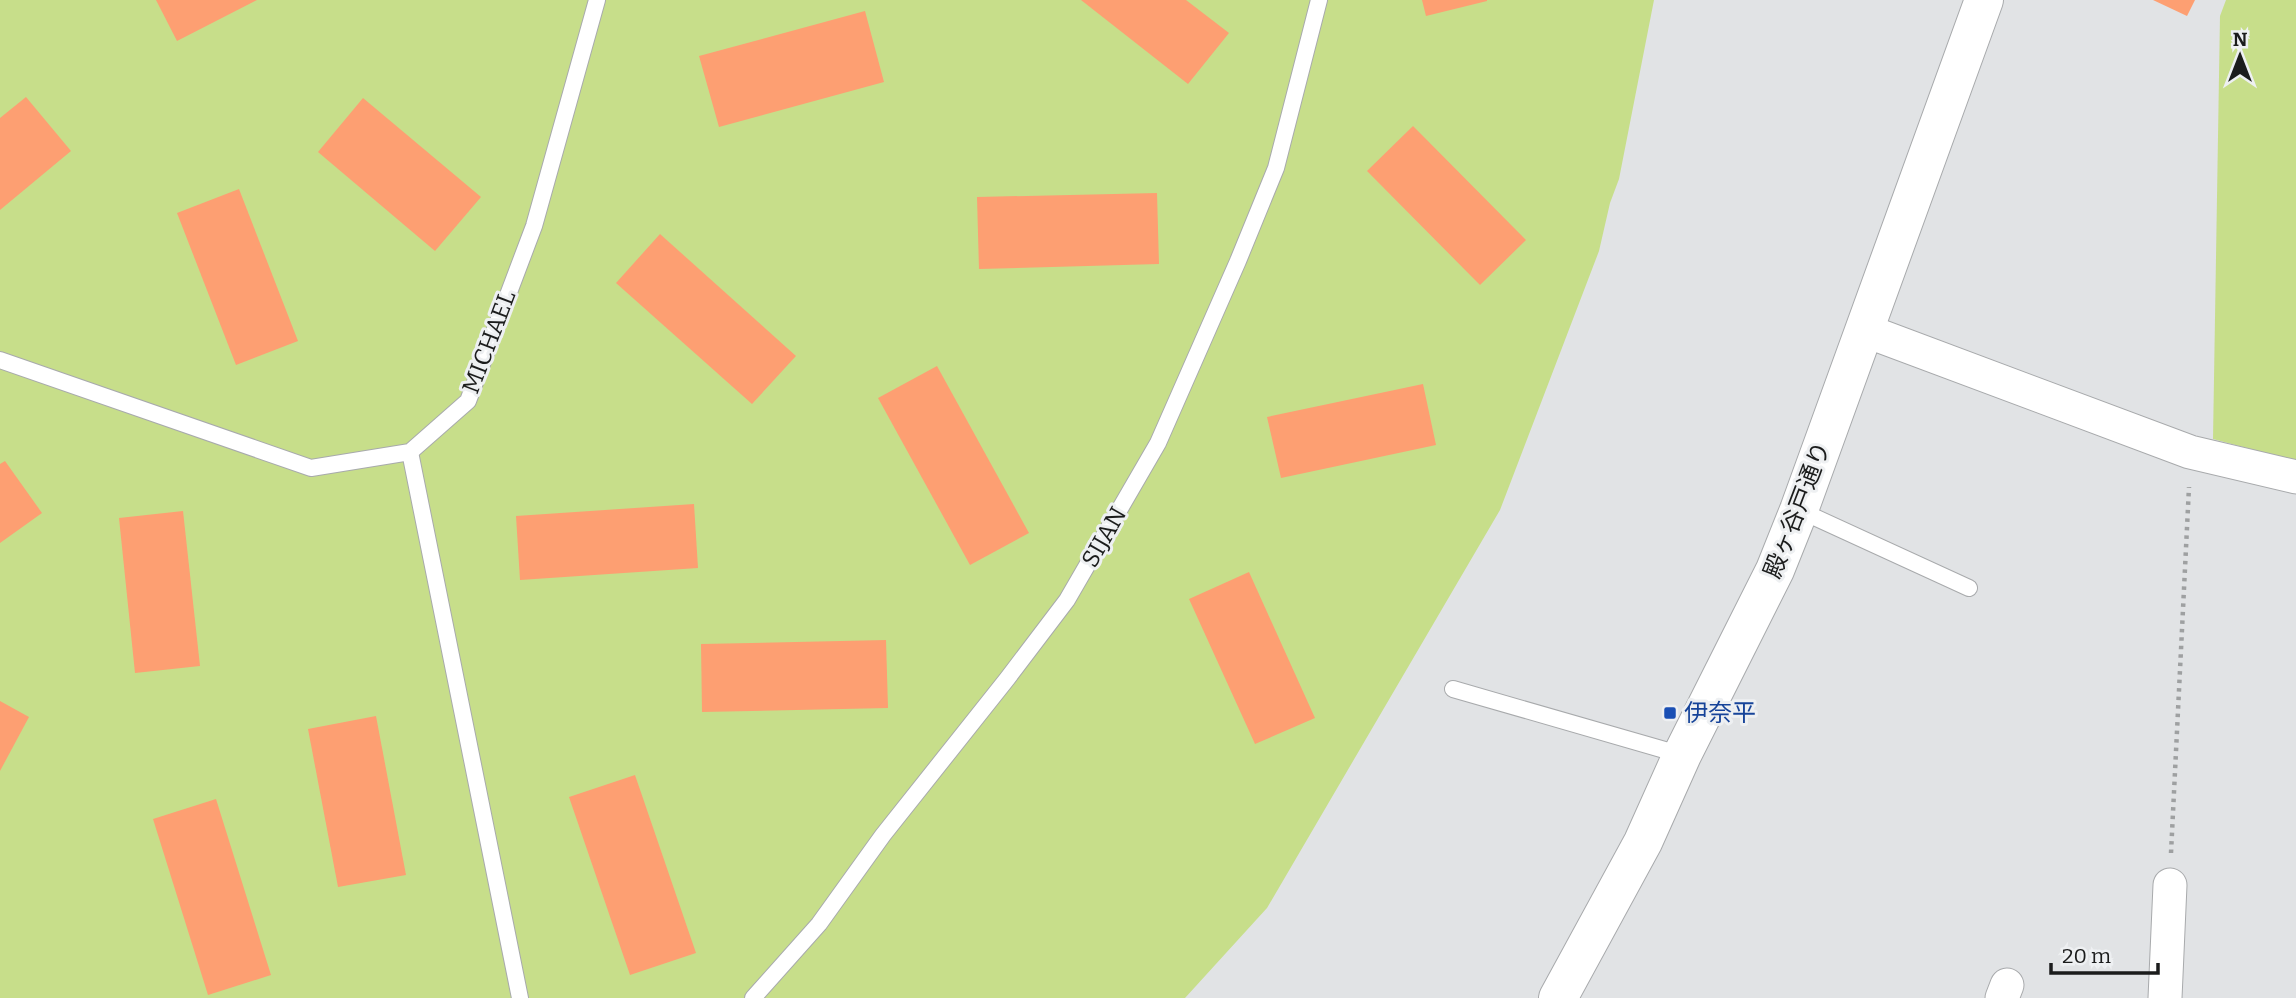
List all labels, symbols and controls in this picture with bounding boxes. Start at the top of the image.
north arrow [2205,21,2275,91]
text: N [2233,28,2248,51]
street label: MICHAEL [457,286,521,398]
street label: 殿ヶ谷戸通り [1758,438,1836,582]
street label: SIJAN [1076,502,1132,572]
place label: 伊奈平 [1684,699,1756,727]
marker: 伊奈平 [1662,705,1678,721]
scale bar [2051,932,2158,976]
text: 20 m [2062,943,2111,969]

